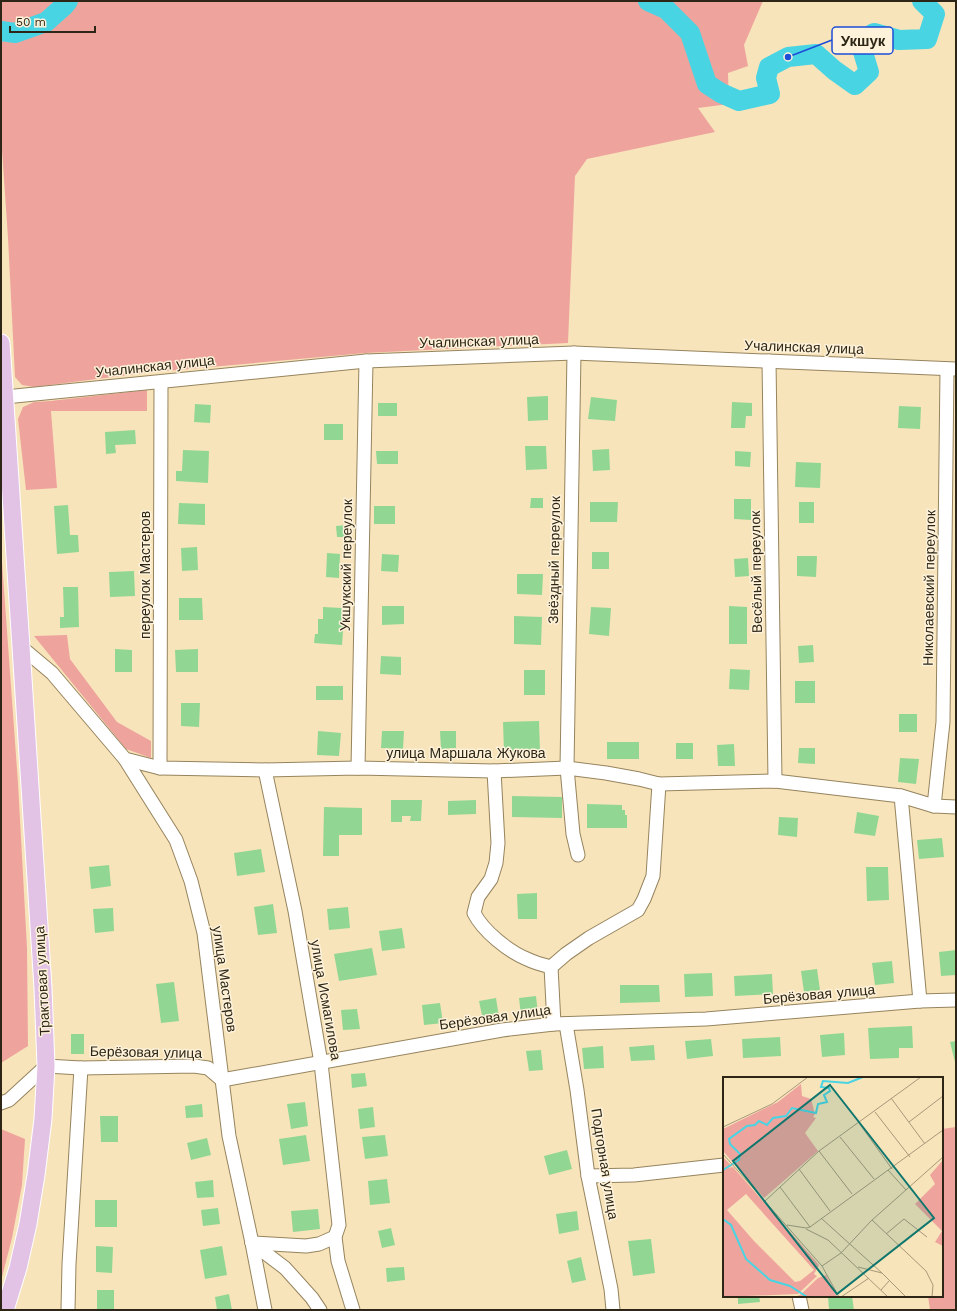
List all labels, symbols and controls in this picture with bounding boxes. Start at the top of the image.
scale bar [10,8,95,34]
text: 50 m [16,15,46,29]
callout: Укшук [832,27,893,54]
text: Укшук [841,32,886,50]
street label: Учалинская улица [419,331,539,351]
street label: Учалинская улица [744,337,864,357]
street label: Учалинская улица [95,352,216,380]
street label: Звёздный переулок [545,495,563,624]
street label: Укшукский переулок [337,498,355,631]
street label: Николаевский переулок [920,509,938,666]
street label: Весёлый переулок [747,510,765,633]
street label: переулок Мастеров [137,511,153,639]
street label: улица Маршала Жукова [386,745,546,761]
street label: улица Мастеров [210,925,240,1033]
street label: Трактовая улица [31,926,53,1036]
street label: улица Исмагилова [308,939,344,1062]
street label: Берёзовая улица [762,981,876,1007]
street label: Берёзовая улица [438,1001,552,1033]
street label: Берёзовая улица [90,1043,203,1061]
inset map [723,1077,943,1297]
street label: Подгорная улица [588,1107,622,1221]

